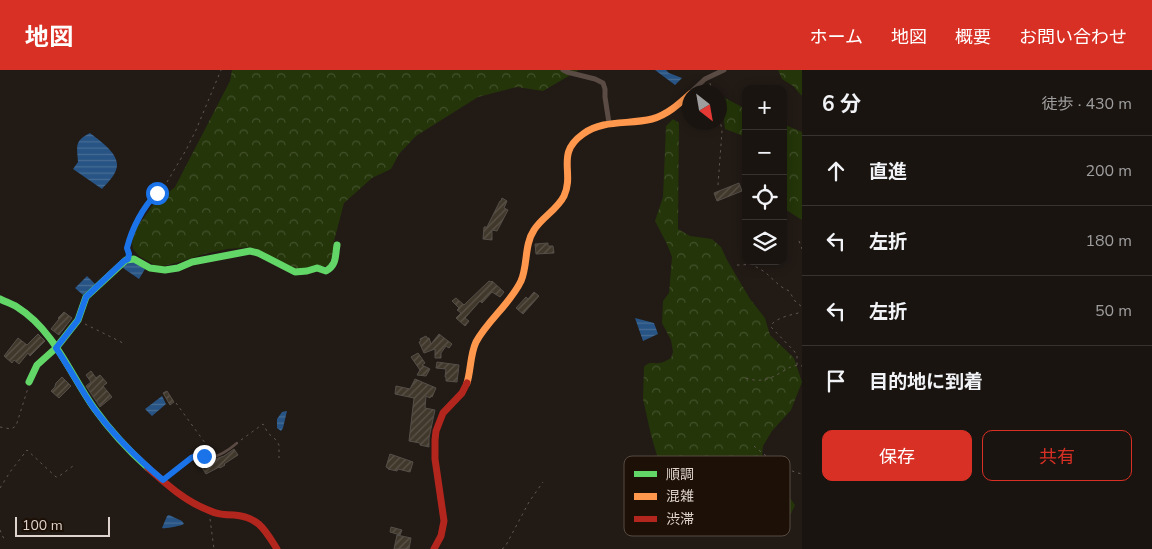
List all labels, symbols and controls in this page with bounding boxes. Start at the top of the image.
text: 地図 [25,21,73,53]
text: ホーム [810,25,863,49]
text: 地図 [891,25,927,49]
text: 概要 [955,25,991,49]
text: お問い合わせ [1019,25,1127,49]
north arrow [682,85,727,130]
map controls [742,85,787,265]
button: + [742,85,787,130]
text: 6 分 [822,90,861,118]
text: 徒歩 · 430 m [1042,93,1132,115]
button: − [742,130,787,175]
icon: ahead [822,157,850,185]
text: 直進 [869,159,907,185]
text: 200 m [1085,160,1132,182]
button: locate [742,175,787,220]
route start [146,182,169,205]
button: layers [742,220,787,265]
icon: left [822,227,850,255]
text: 左折 [869,229,907,255]
text: 180 m [1085,230,1132,252]
icon: left [822,297,850,325]
text: 左折 [869,299,907,325]
text: 50 m [1095,300,1132,322]
icon: arrive [822,367,850,395]
text: 目的地に到着 [869,369,983,395]
button: 保存 [822,430,972,481]
button: 共有 [982,430,1132,481]
route end [193,445,216,468]
legend [624,456,790,536]
text: 順調 [666,465,694,484]
text: 混雑 [666,487,694,506]
text: 渋滞 [666,510,694,529]
scale bar [15,514,110,537]
text: 100 m [22,516,63,535]

